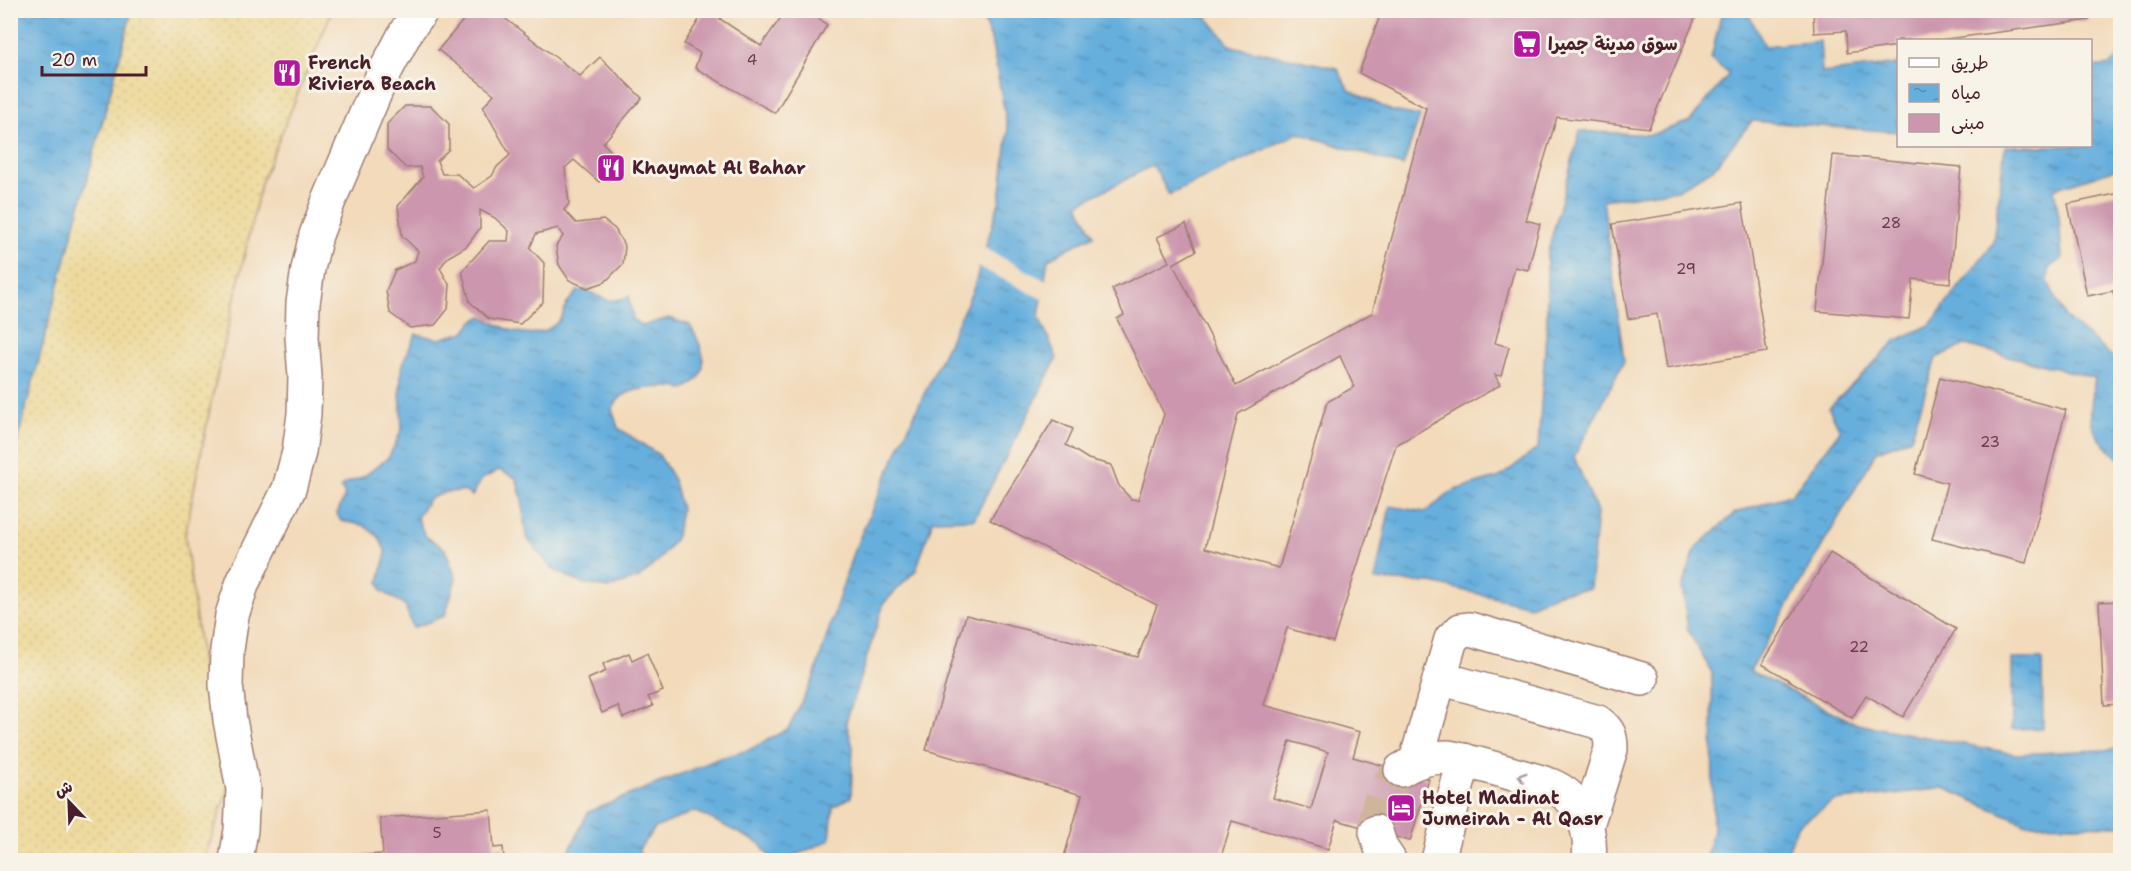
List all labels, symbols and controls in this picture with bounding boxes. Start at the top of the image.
supermarket icon: سوق مدينة جميرا [1511,28,1543,60]
place label: سوق مدينة جميرا [1548,32,1678,56]
scale bar [42,39,146,77]
legend [1897,39,2092,147]
text: 20 m [51,48,97,72]
house number: 4 [747,50,757,70]
place label: French Riviera Beach [308,51,436,96]
text: طريق [1951,51,1989,75]
restaurant icon: French Riviera Beach [271,57,303,89]
text: مياه [1951,81,1981,105]
text: مبنى [1951,111,1985,135]
restaurant icon: Khaymat Al Bahar [595,152,627,184]
place label: Khaymat Al Bahar [632,156,806,180]
house number: 28 [1881,213,1901,233]
house number: 29 [1676,259,1696,279]
house number: 23 [1980,432,2000,452]
house number: 22 [1849,637,1869,657]
north arrow [39,772,99,832]
one-way arrow [1517,772,1528,784]
text: ش [51,776,76,802]
place label: Hotel Madinat Jumeirah - Al Qasr [1422,786,1603,831]
hotel icon: Hotel Madinat Jumeirah - Al Qasr [1385,792,1417,824]
house number: 5 [432,823,442,843]

